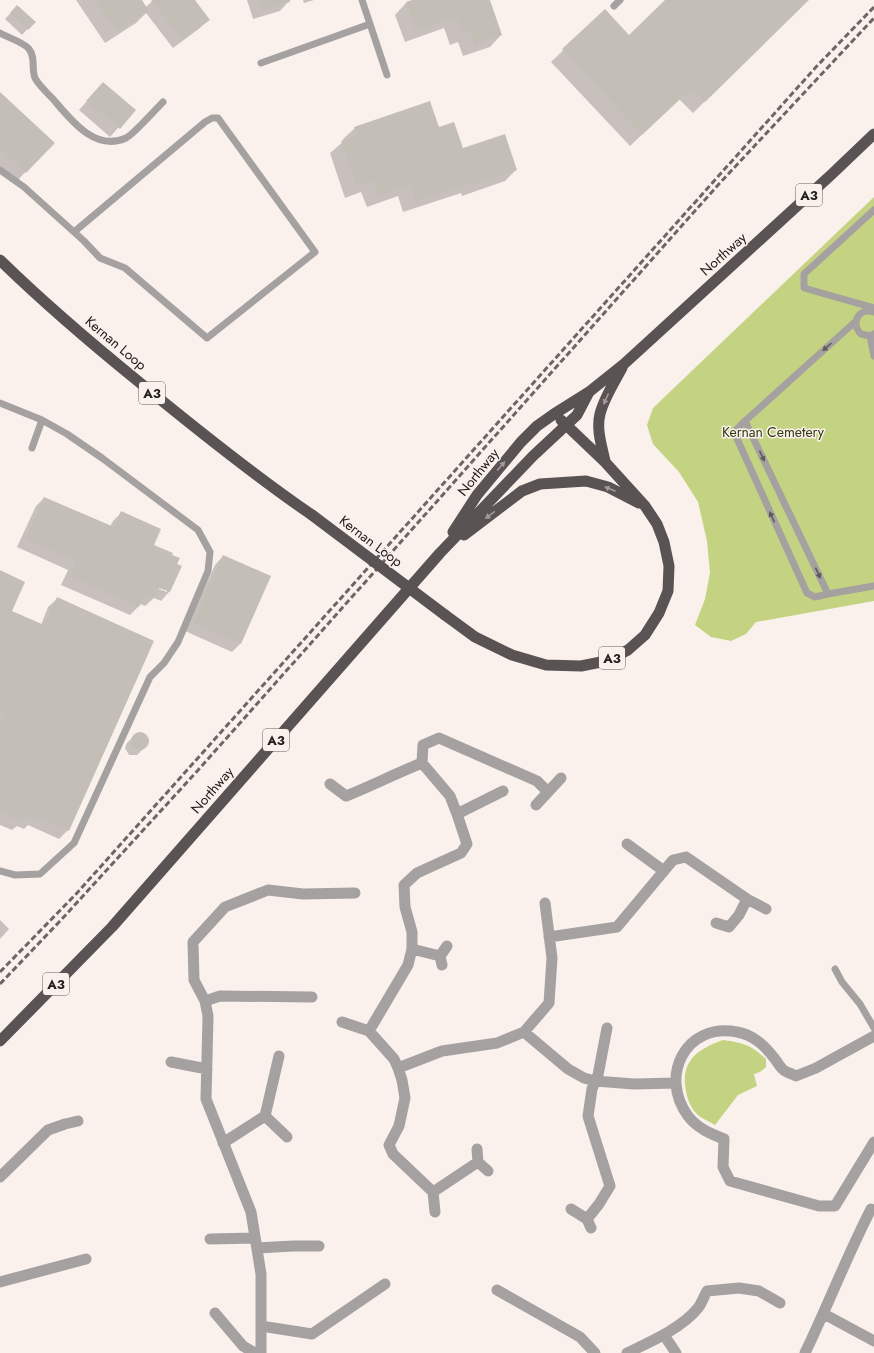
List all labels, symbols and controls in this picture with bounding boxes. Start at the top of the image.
road number: A3 [796,184,822,206]
street label: Northway [695,227,751,280]
street label: Kernan Loop [81,311,151,375]
one-way arrow [822,343,832,352]
road number: A3 [139,382,165,404]
one-way arrow [603,393,609,404]
park label: Kernan Cemetery [722,422,825,442]
street label: Northway [453,443,504,500]
one-way arrow [759,450,765,461]
one-way arrow [497,460,506,471]
one-way arrow [603,485,615,491]
street label: Kernan Loop [335,511,407,571]
one-way arrow [485,511,496,519]
one-way arrow [769,511,775,522]
one-way arrow [815,568,821,579]
road number: A3 [599,647,625,669]
road number: A3 [263,729,289,751]
street label: Northway [186,762,239,818]
road number: A3 [43,973,69,995]

